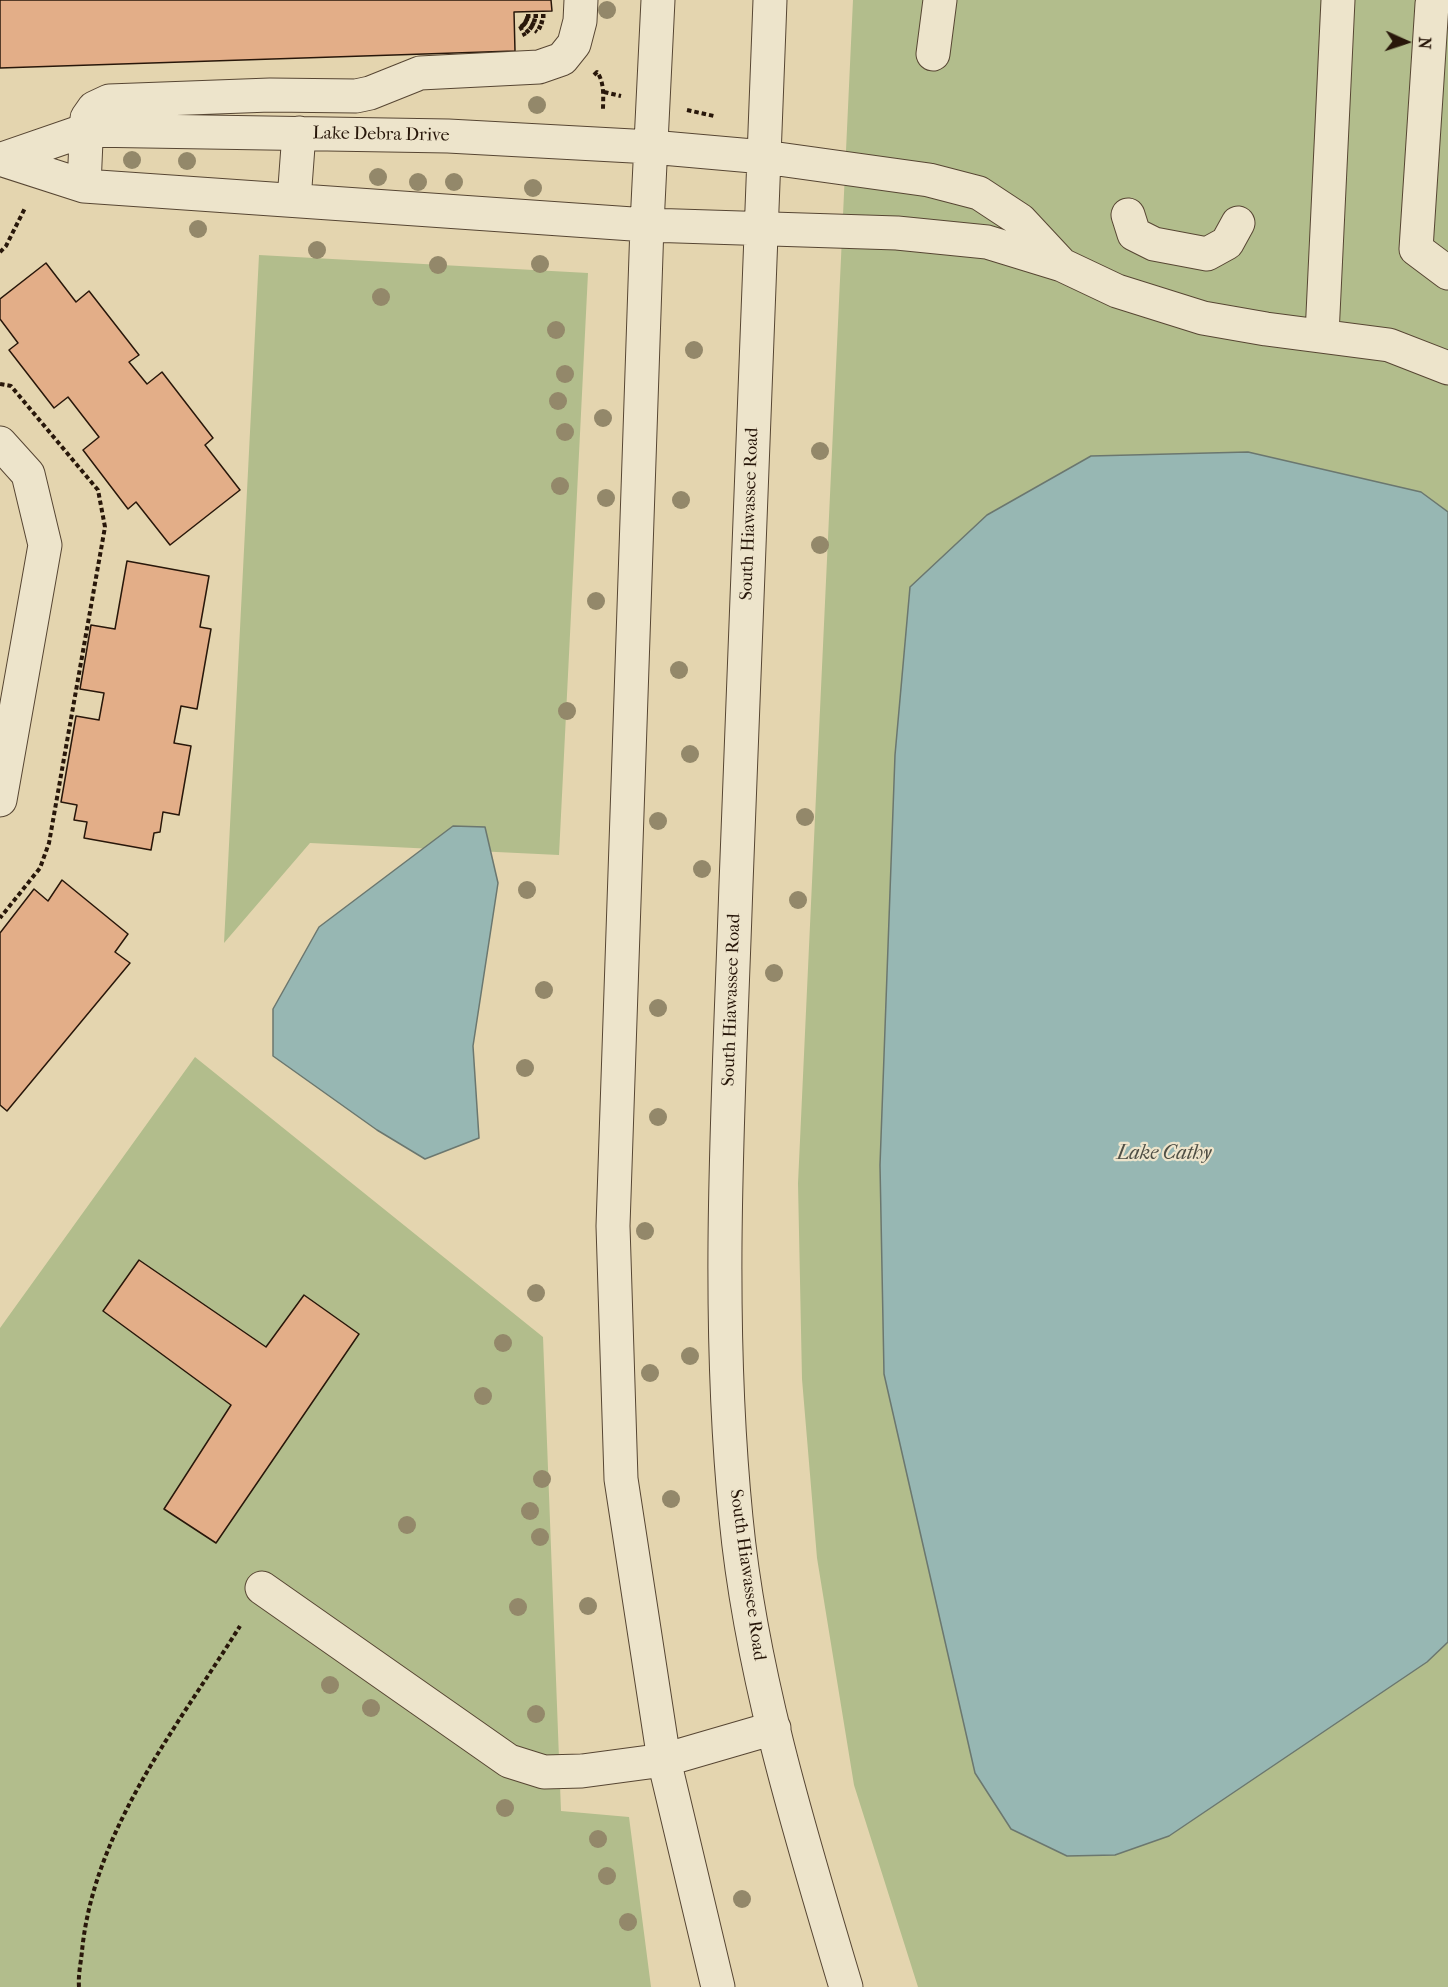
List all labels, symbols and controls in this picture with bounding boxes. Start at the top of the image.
north arrow [1376,12,1436,72]
text: N [1415,36,1434,50]
street label: Lake Debra Drive [312,123,450,147]
street label: South Hiawassee Road [736,427,764,601]
street label: South Hiawassee Road [718,913,746,1087]
water label: Lake Cathy [1117,1142,1211,1166]
street label: South Hiawassee Road [724,1488,770,1662]

